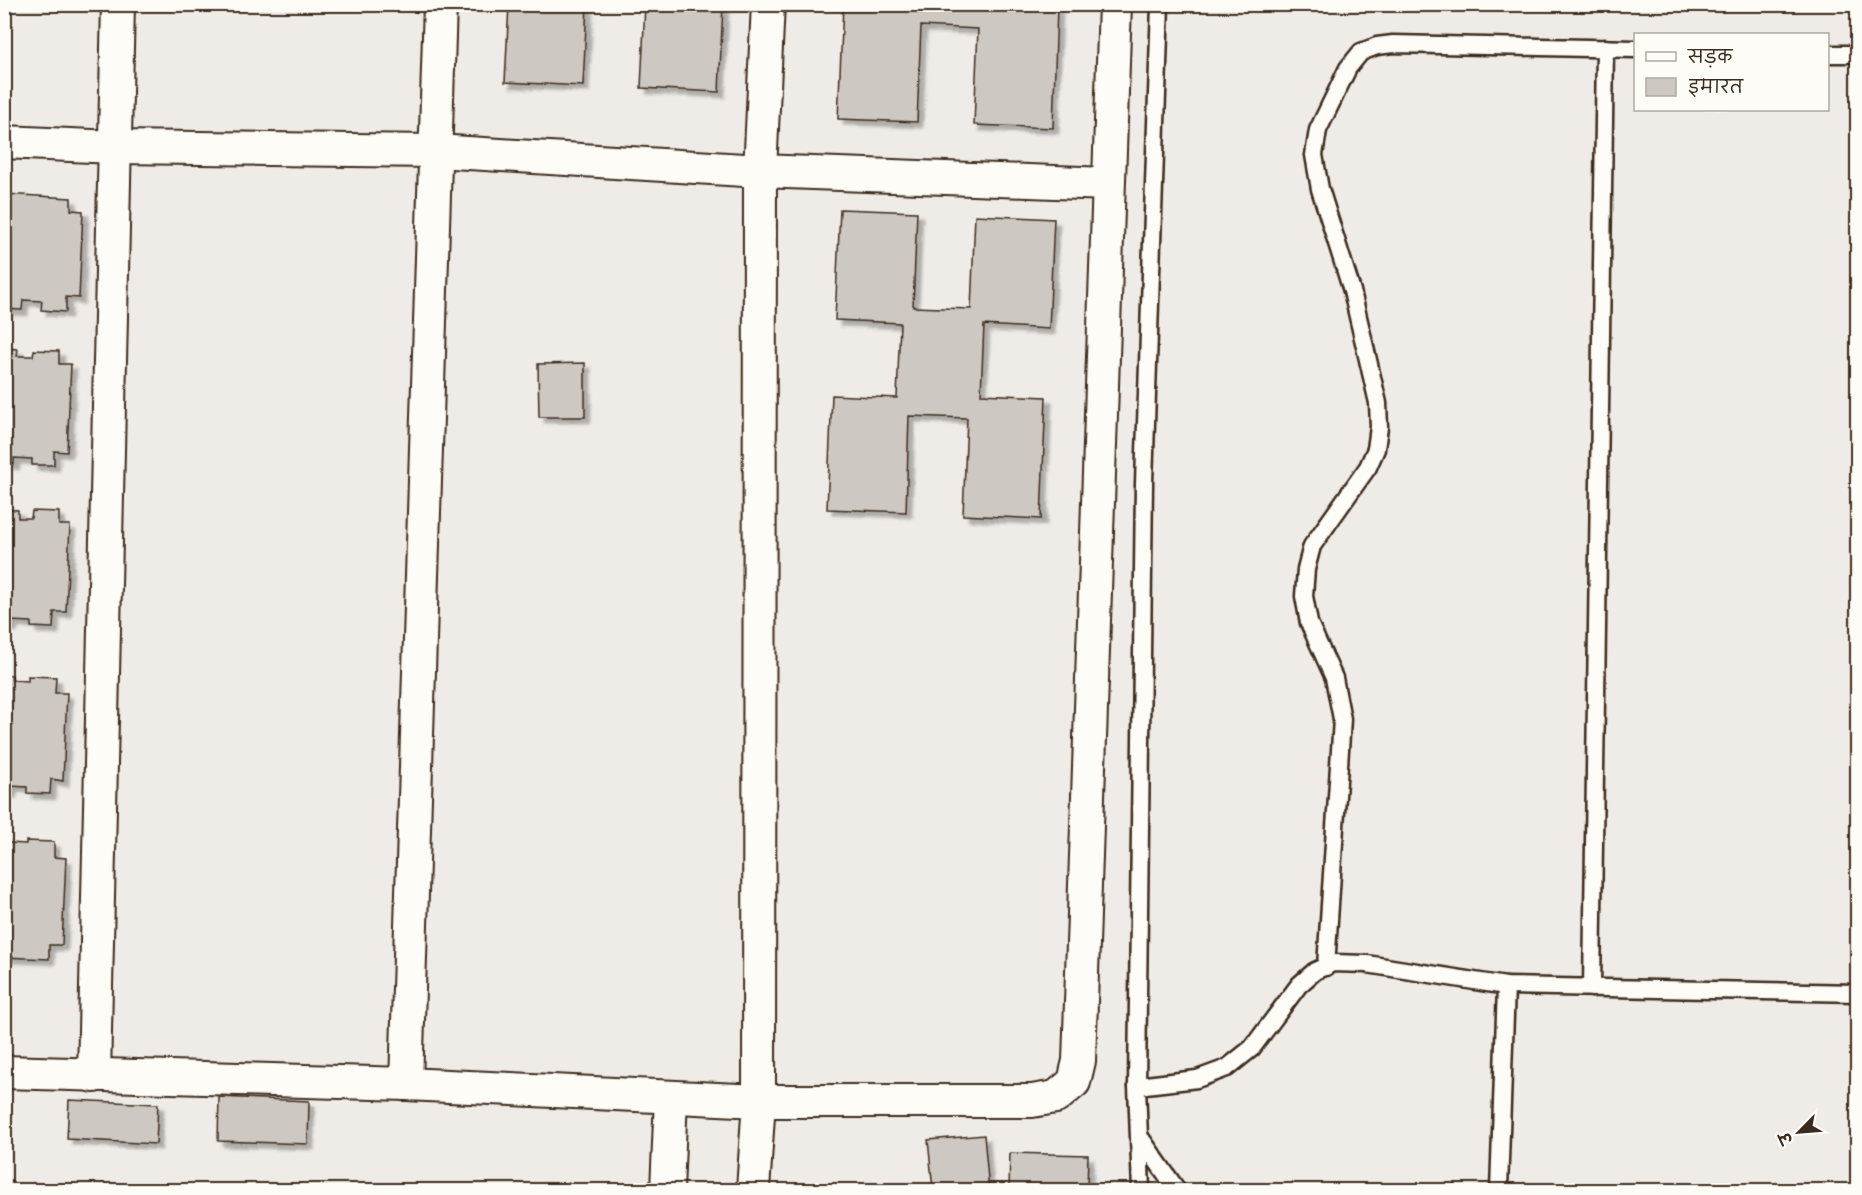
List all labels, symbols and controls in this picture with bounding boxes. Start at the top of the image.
legend [1634,33,1829,111]
text: सड़क [1687,46,1733,70]
text: इमारत [1688,76,1744,100]
north arrow [1769,1102,1829,1162]
text: उ [1774,1127,1799,1149]

